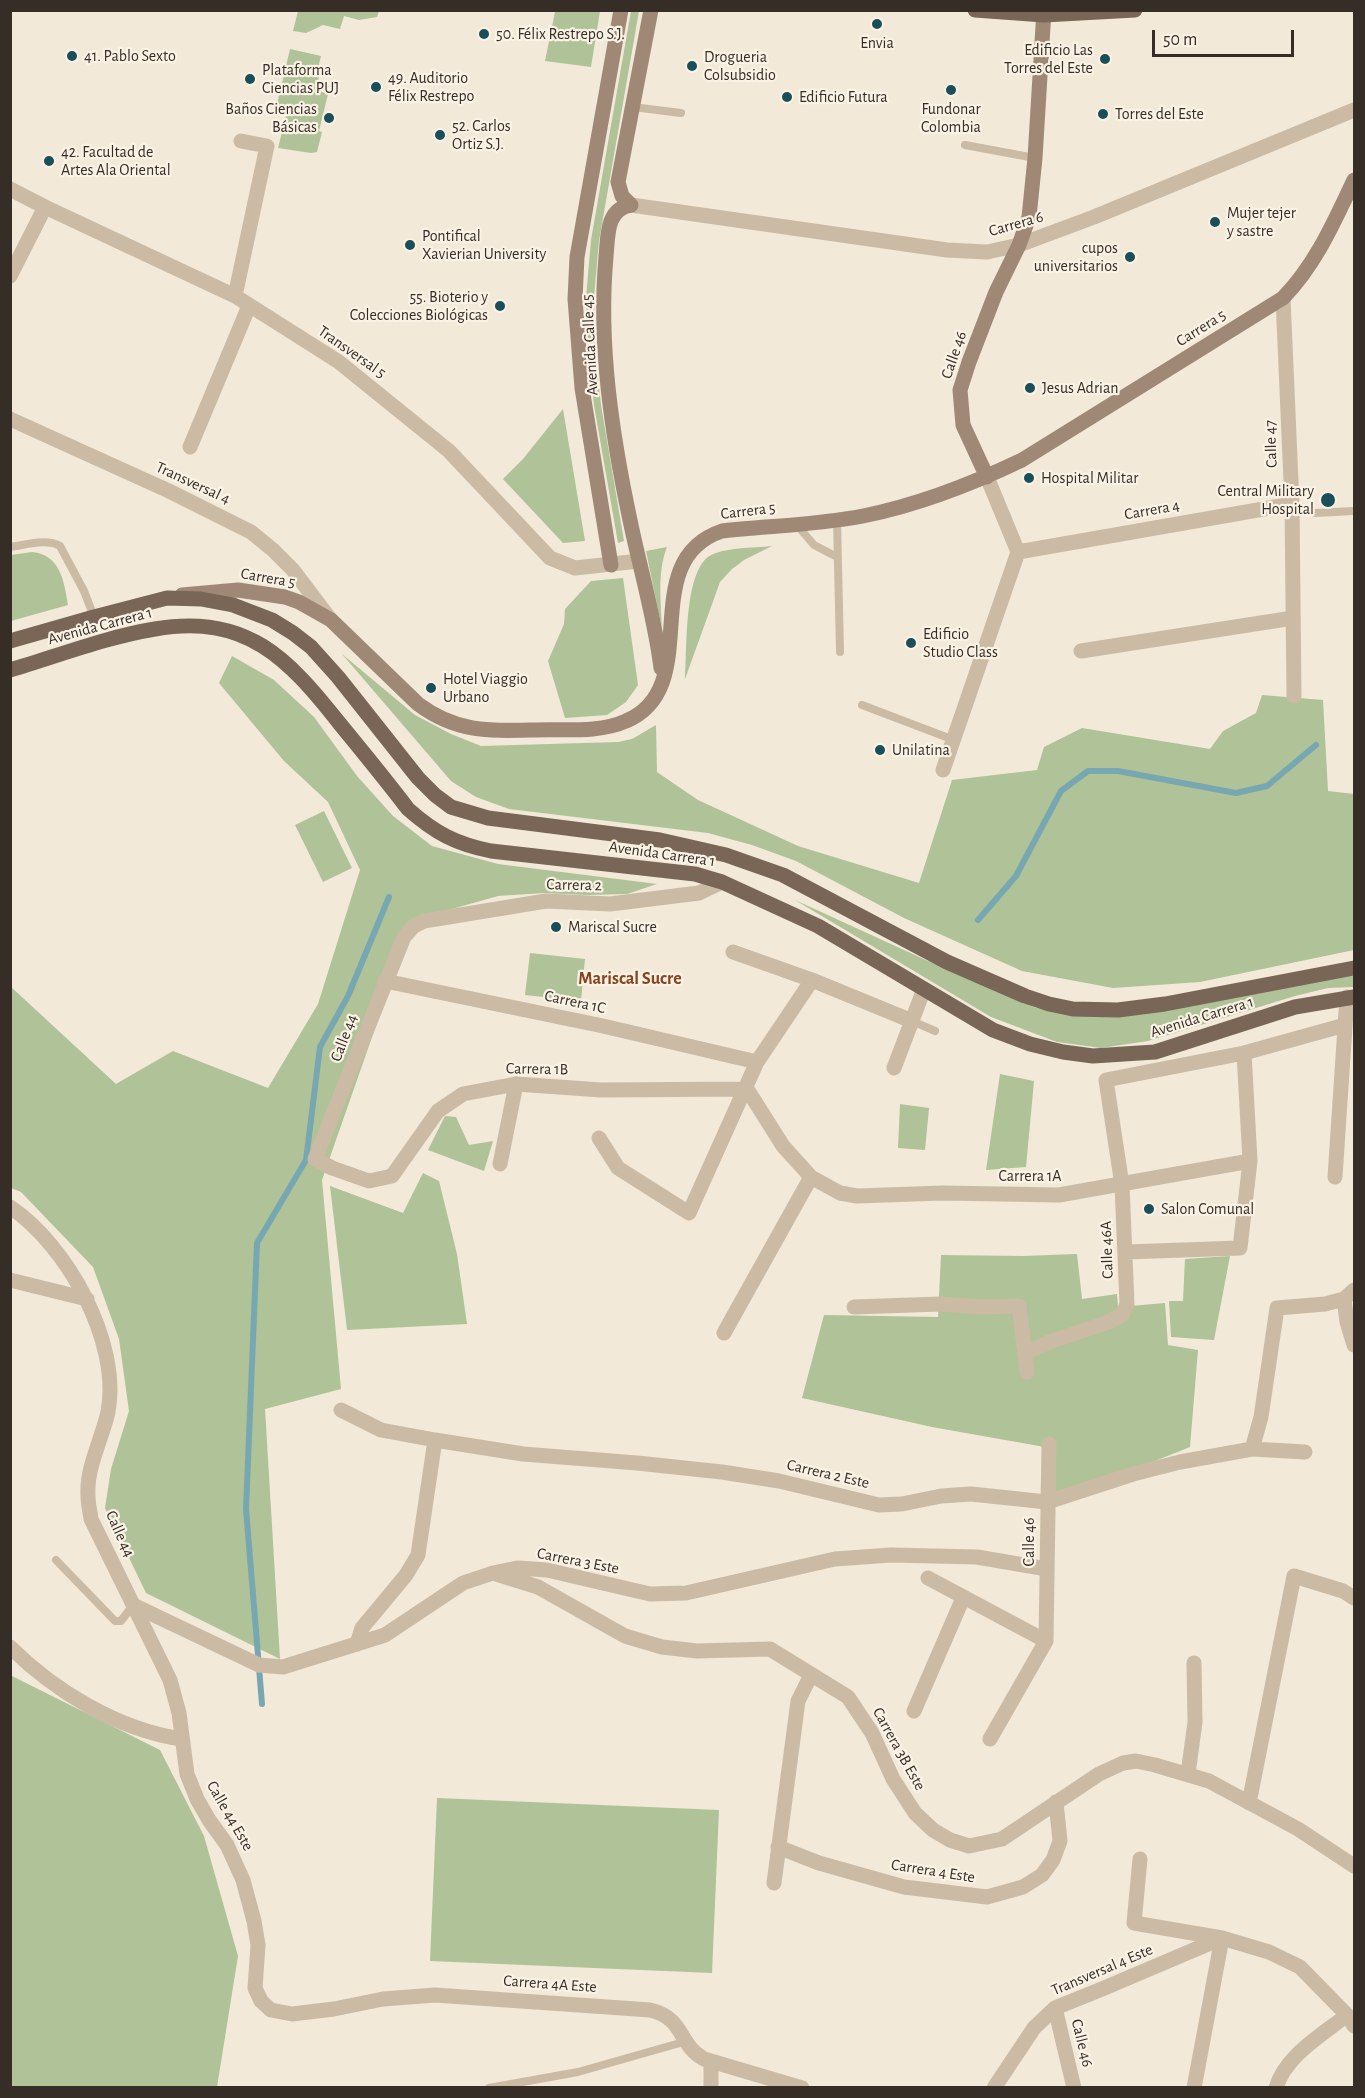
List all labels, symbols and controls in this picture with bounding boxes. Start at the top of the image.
marker: Envia [870,17,884,31]
scale bar [1155,18,1298,56]
place label: 50. Félix Restrepo S.J. [496,24,625,44]
marker: 50. Félix Restrepo S.J. [477,27,491,41]
text: 50 m [1163,31,1197,49]
place label: Envia [860,33,894,53]
place label: Edificio Las Torres del Este [1004,40,1093,78]
place label: 41. Pablo Sexto [84,46,176,66]
place label: Drogueria Colsubsidio [704,47,776,85]
marker: 41. Pablo Sexto [65,49,79,63]
marker: Edificio Las Torres del Este [1098,52,1112,66]
marker: Drogueria Colsubsidio [685,59,699,73]
place label: Plataforma Ciencias PUJ [262,60,339,98]
place label: 49. Auditorio Félix Restrepo [388,68,474,106]
marker: Plataforma Ciencias PUJ [243,72,257,86]
marker: 49. Auditorio Félix Restrepo [369,80,383,94]
marker: Fundonar Colombia [944,83,958,97]
place label: Edificio Futura [799,87,888,107]
marker: Edificio Futura [780,90,794,104]
place label: Baños Ciencias Básicas [225,99,317,137]
place label: Fundonar Colombia [921,99,981,137]
place label: Torres del Este [1115,104,1204,124]
marker: Torres del Este [1096,107,1110,121]
marker: Baños Ciencias Básicas [322,111,336,125]
place label: 52. Carlos Ortiz S.J. [452,116,511,154]
marker: 52. Carlos Ortiz S.J. [433,128,447,142]
place label: 42. Facultad de Artes Ala Oriental [61,142,171,180]
marker: 42. Facultad de Artes Ala Oriental [42,154,56,168]
place label: Mujer tejer y sastre [1227,203,1296,241]
street label: Carrera 6 [987,207,1045,241]
marker: Mujer tejer y sastre [1208,215,1222,229]
place label: Pontifical Xavierian University [422,226,546,264]
marker: Pontifical Xavierian University [403,238,417,252]
place label: cupos universitarios [1034,238,1118,276]
marker: cupos universitarios [1123,250,1137,264]
place label: 55. Bioterio y Colecciones Biológicas [350,287,488,325]
street label: Avenida Calle 45 [578,294,602,396]
marker: 55. Bioterio y Colecciones Biológicas [493,299,507,313]
street label: Carrera 5 [1173,305,1229,351]
street label: Transversal 5 [314,322,390,382]
street label: Calle 46 [937,329,971,381]
place label: Jesus Adrian [1042,378,1118,398]
marker: Jesus Adrian [1023,381,1037,395]
street label: Calle 47 [1261,420,1281,468]
street label: Transversal 4 [153,457,233,509]
place label: Hospital Militar [1041,468,1138,488]
marker: Hospital Militar [1022,471,1036,485]
place label: Central Military Hospital [1217,481,1314,519]
marker: Central Military Hospital [1319,491,1337,509]
street label: Carrera 4 [1123,496,1181,524]
street label: Carrera 5 [720,498,776,524]
street label: Carrera 5 [239,564,297,592]
street label: Avenida Carrera 1 [46,603,154,649]
place label: Edificio Studio Class [923,624,998,662]
marker: Edificio Studio Class [904,636,918,650]
place label: Hotel Viaggio Urbano [443,669,528,707]
marker: Hotel Viaggio Urbano [424,681,438,695]
place label: Unilatina [892,740,950,760]
marker: Unilatina [873,743,887,757]
street label: Avenida Carrera 1 [608,837,716,871]
street label: Carrera 2 [546,875,602,895]
place label: Mariscal Sucre [568,917,657,937]
marker: Mariscal Sucre [549,920,563,934]
district label: Mariscal Sucre [578,968,682,990]
street label: Carrera 1C [543,986,607,1018]
street label: Avenida Carrera 1 [1148,992,1256,1042]
street label: Calle 44 [326,1012,362,1064]
street label: Carrera 1B [506,1059,568,1079]
street label: Carrera 1A [998,1166,1062,1186]
place label: Salon Comunal [1161,1199,1254,1219]
marker: Salon Comunal [1142,1202,1156,1216]
street label: Calle 46A [1096,1221,1118,1279]
street label: Carrera 2 Este [785,1455,871,1493]
street label: Calle 44 [101,1508,139,1560]
street label: Calle 46 [1019,1518,1039,1566]
street label: Carrera 3 Este [535,1544,621,1578]
street label: Carrera 3B Este [868,1704,930,1794]
street label: Calle 44 Este [202,1778,258,1854]
street label: Carrera 4 Este [890,1855,976,1887]
street label: Transversal 4 Este [1048,1940,1156,2000]
street label: Carrera 4A Este [503,1971,597,1997]
street label: Calle 46 [1067,2017,1097,2069]

